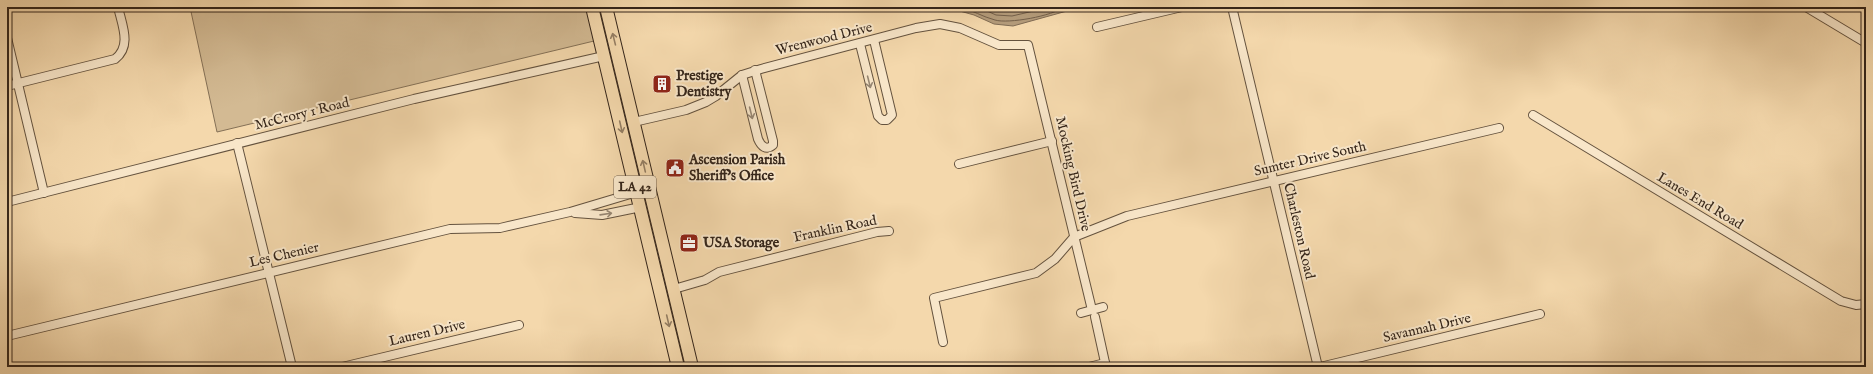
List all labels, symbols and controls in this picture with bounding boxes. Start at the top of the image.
street label: Wrenwood Drive [774,18,875,60]
one-way arrow [609,33,617,46]
place label: Prestige Dentistry [676,67,733,101]
building icon: Prestige Dentistry [651,73,673,95]
one-way arrow [866,75,874,88]
street label: McCrory 1 Road [253,93,352,134]
one-way arrow [748,106,756,119]
street label: Mocking Bird Drive [1051,115,1095,234]
one-way arrow [618,120,625,133]
street label: Sumter Drive South [1252,137,1368,181]
place label: Ascension Parish Sheriff's Office [688,151,786,185]
public building icon: Ascension Parish Sheriff's Office [664,157,686,179]
one-way arrow [639,159,647,172]
street label: Lanes End Road [1654,168,1747,234]
road number: LA 42 [614,176,656,198]
street label: Charleston Road [1279,181,1319,281]
one-way arrow [599,210,612,218]
street label: Franklin Road [792,211,879,247]
office icon: USA Storage [678,232,700,254]
place label: USA Storage [702,234,780,252]
street label: Les Chenier [247,238,321,272]
street label: Savannah Drive [1381,309,1473,347]
one-way arrow [664,314,672,327]
street label: Lauren Drive [387,315,468,351]

